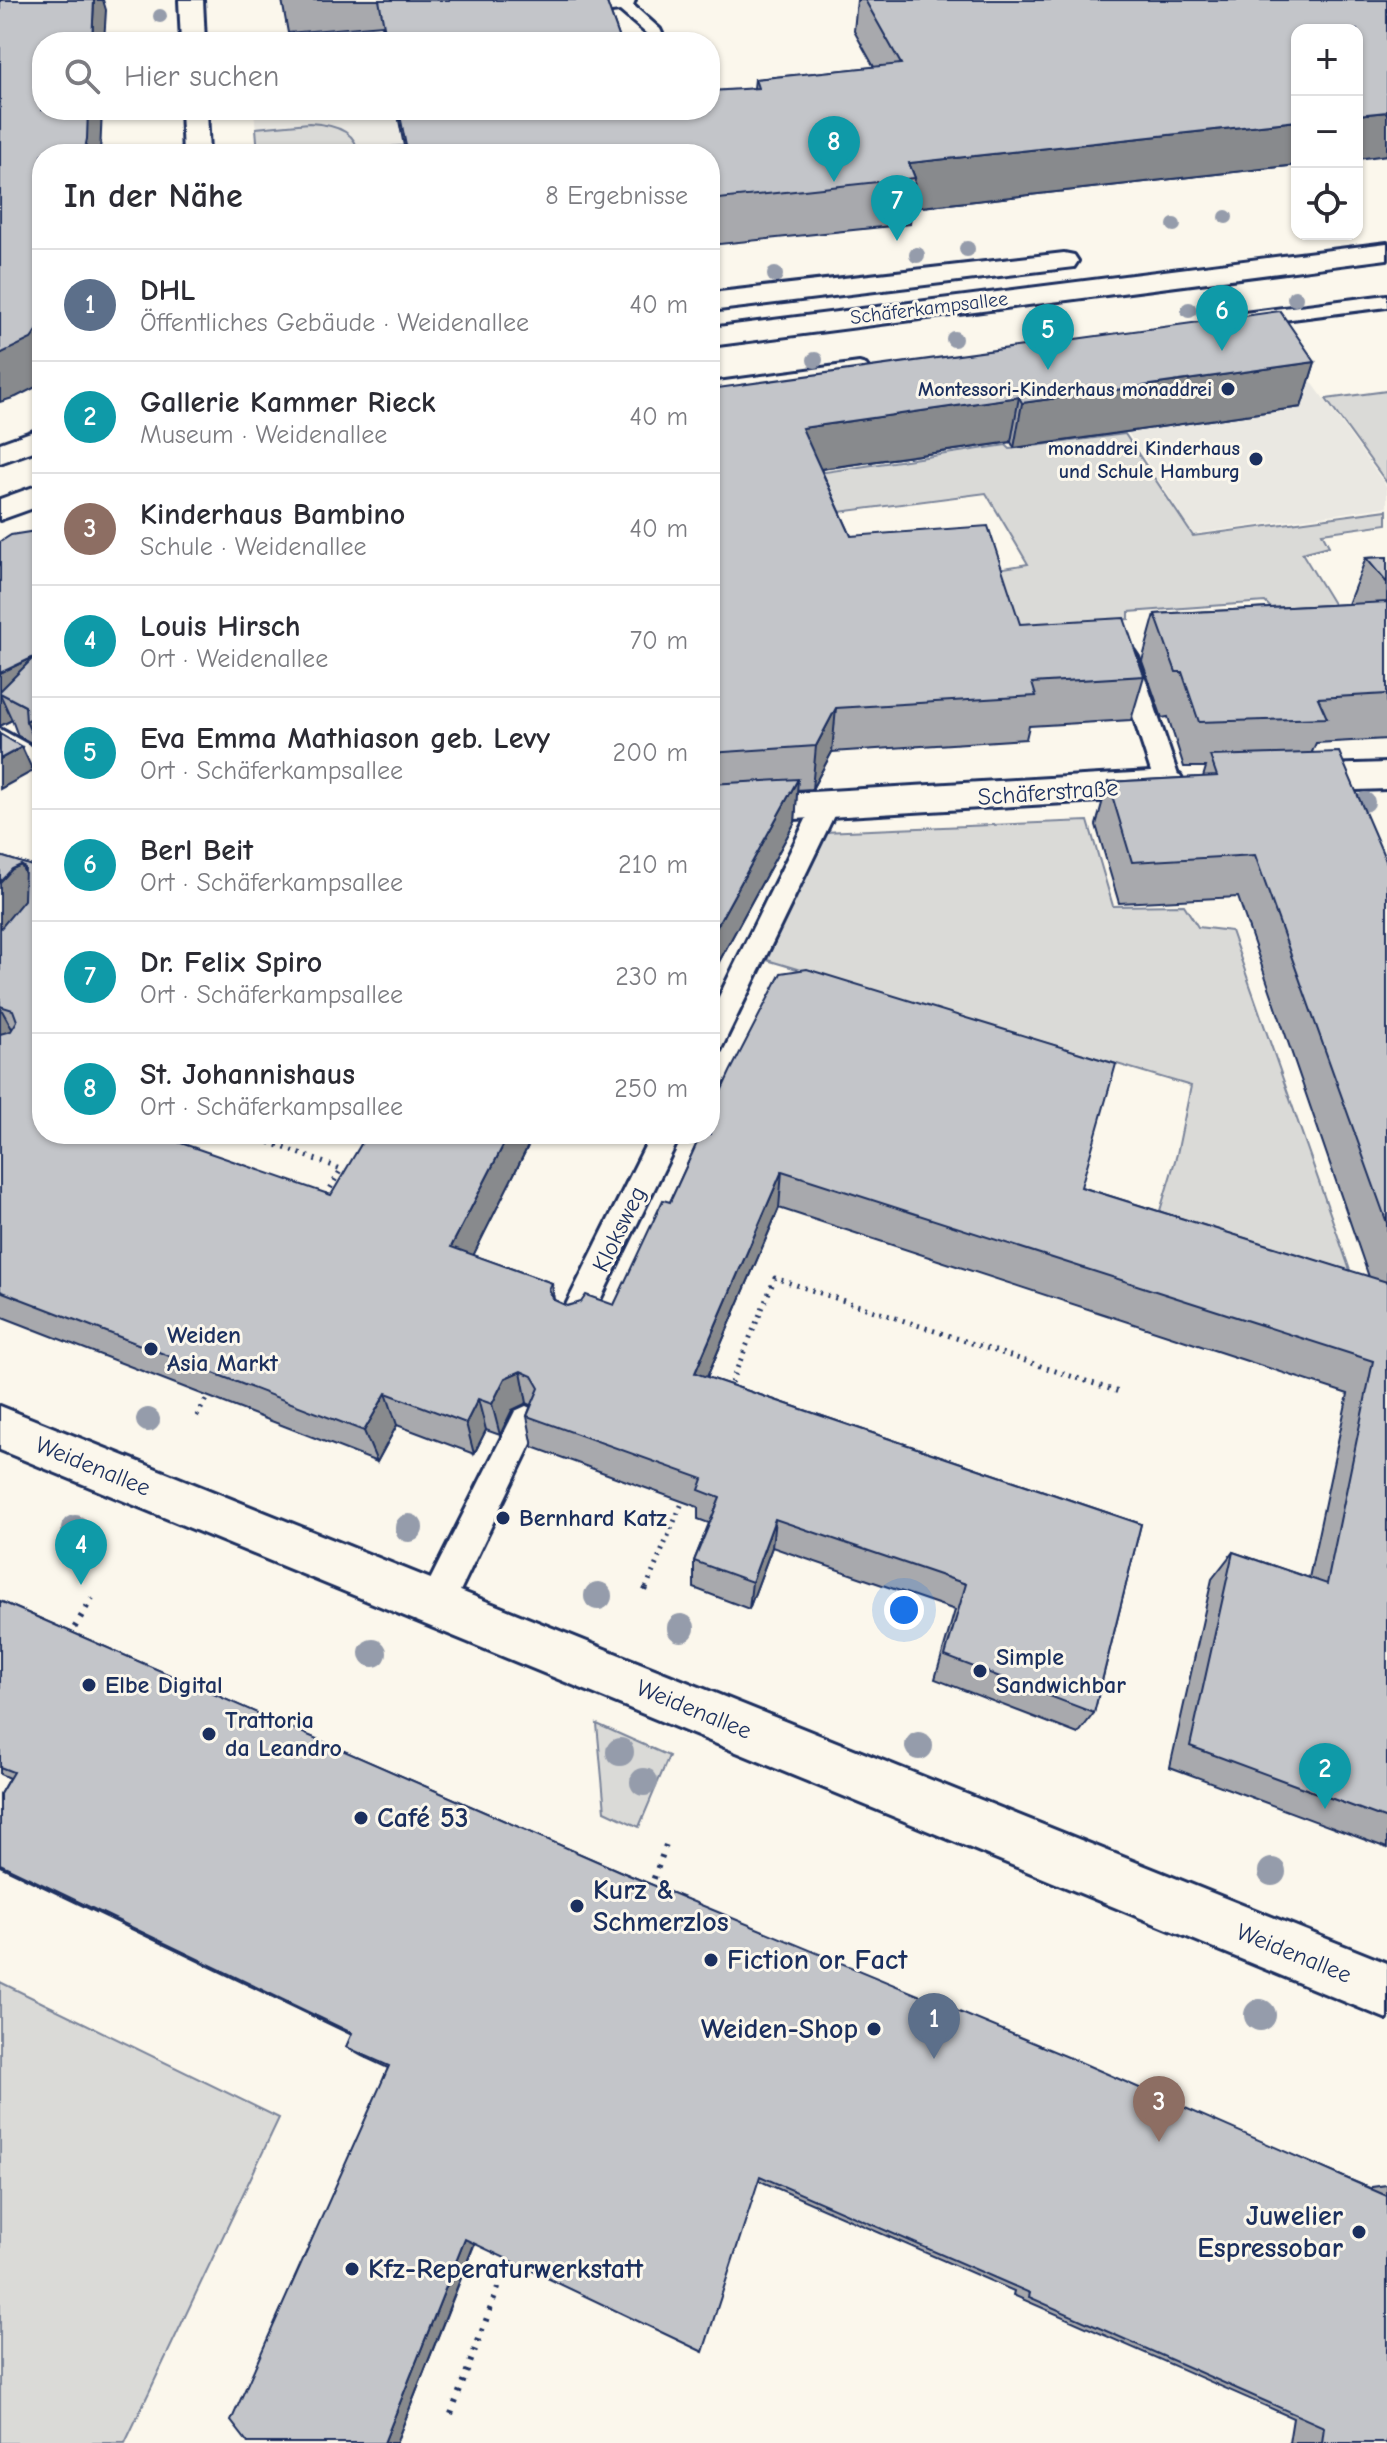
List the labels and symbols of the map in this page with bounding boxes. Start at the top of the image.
pin: 8 [808,116,860,182]
pin: 7 [871,175,923,241]
pin: 6 [1196,285,1248,351]
street label: Schäferkampsallee [849,287,1009,329]
pin: 5 [1022,304,1074,370]
place label: Montessori-Kinderhaus monaddrei [918,378,1212,401]
marker: Montessori-Kinderhaus monaddrei [1219,380,1237,398]
place label: monaddrei Kinderhaus und Schule Hamburg [1048,437,1240,483]
marker: monaddrei Kinderhaus und Schule Hamburg [1247,450,1265,468]
street label: Schäferstraße [977,773,1119,811]
street label: Kloksweg [586,1182,652,1276]
place label: Weiden Asia Markt [167,1321,279,1377]
marker: Weiden Asia Markt [142,1340,160,1358]
street label: Weidenallee [31,1430,155,1502]
place label: Bernhard Katz [519,1504,668,1532]
marker: Bernhard Katz [494,1509,512,1527]
pin: 4 [55,1519,107,1585]
your location [884,1590,924,1630]
place label: Simple Sandwichbar [996,1643,1126,1699]
marker: Simple Sandwichbar [971,1662,989,1680]
place label: Elbe Digital [105,1671,223,1699]
street label: Weidenallee [632,1673,756,1745]
marker: Elbe Digital [80,1676,98,1694]
place label: Trattoria da Leandro [225,1706,342,1762]
marker: Trattoria da Leandro [200,1725,218,1743]
pin: 2 [1299,1743,1351,1809]
place label: Café 53 [377,1802,469,1834]
marker: Café 53 [352,1809,370,1827]
place label: Kurz & Schmerzlos [593,1874,729,1938]
marker: Kurz & Schmerzlos [568,1897,586,1915]
street label: Weidenallee [1232,1917,1356,1989]
place label: Fiction or Fact [727,1944,908,1976]
marker: Fiction or Fact [702,1951,720,1969]
pin: 1 [908,1993,960,2059]
place label: Weiden-Shop [701,2013,858,2045]
marker: Weiden-Shop [865,2020,883,2038]
pin: 3 [1133,2076,1185,2142]
place label: Juwelier Espressobar [1197,2200,1344,2264]
marker: Juwelier Espressobar [1350,2223,1368,2241]
place label: Kfz-Reperaturwerkstatt [368,2253,644,2285]
marker: Kfz-Reperaturwerkstatt [343,2260,361,2278]

